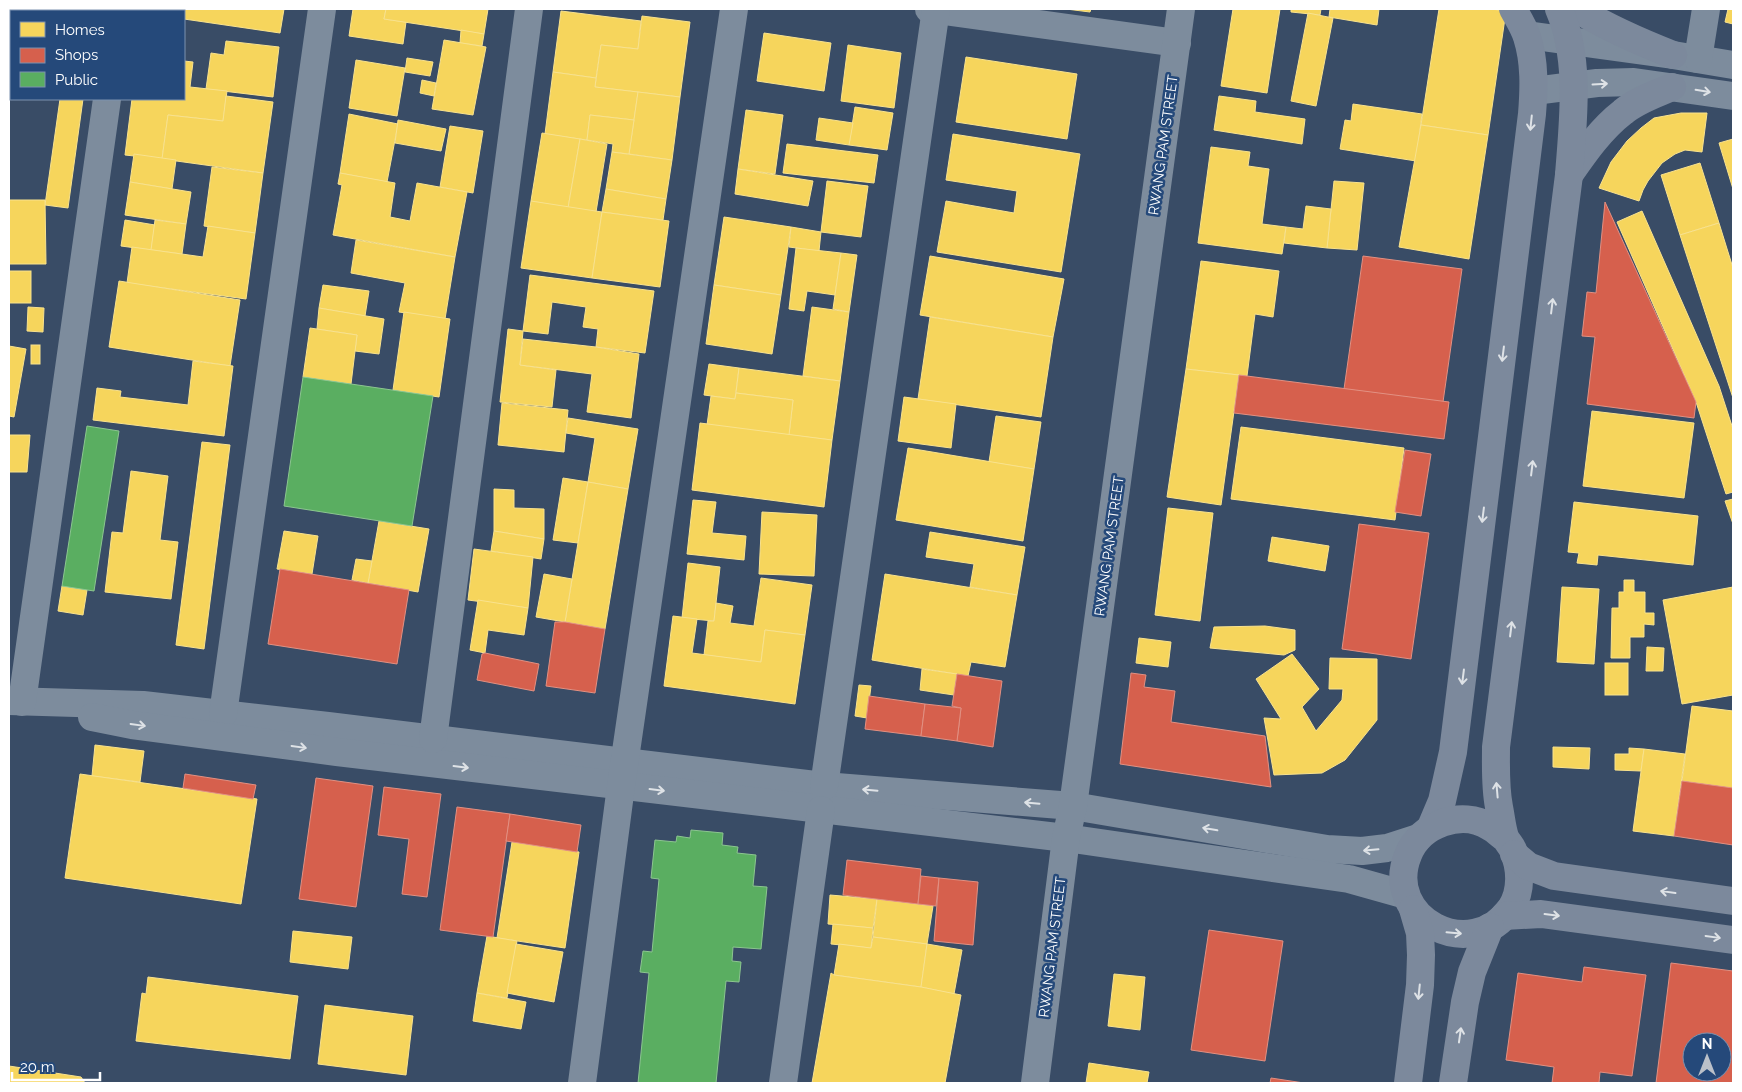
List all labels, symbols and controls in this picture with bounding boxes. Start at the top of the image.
legend [10,10,185,100]
text: Homes [55,21,105,39]
text: Shops [55,46,98,64]
text: Public [55,71,98,89]
street label: RWANG PAM STREET [1145,73,1181,216]
one-way arrow [1592,79,1608,88]
one-way arrow [1695,87,1711,97]
one-way arrow [1526,115,1536,131]
one-way arrow [1548,299,1558,315]
one-way arrow [1498,346,1508,362]
one-way arrow [1527,460,1537,476]
street label: RWANG PAM STREET [1091,474,1127,617]
one-way arrow [1478,507,1488,523]
one-way arrow [1506,621,1516,637]
one-way arrow [1458,668,1468,684]
one-way arrow [130,721,146,731]
one-way arrow [291,742,307,752]
one-way arrow [452,762,468,772]
one-way arrow [1492,783,1502,799]
one-way arrow [648,785,664,795]
one-way arrow [863,785,879,795]
one-way arrow [1025,798,1041,808]
one-way arrow [1203,824,1219,834]
one-way arrow [1363,845,1379,854]
street label: RWANG PAM STREET [1035,875,1069,1018]
one-way arrow [1660,887,1676,897]
one-way arrow [1544,910,1560,920]
one-way arrow [1446,929,1462,938]
one-way arrow [1705,933,1721,943]
one-way arrow [1414,984,1424,1000]
one-way arrow [1455,1027,1465,1043]
north arrow [1682,1032,1732,1082]
text: N [1702,1036,1712,1052]
scale bar [12,1050,100,1082]
text: 20 m [20,1058,55,1076]

